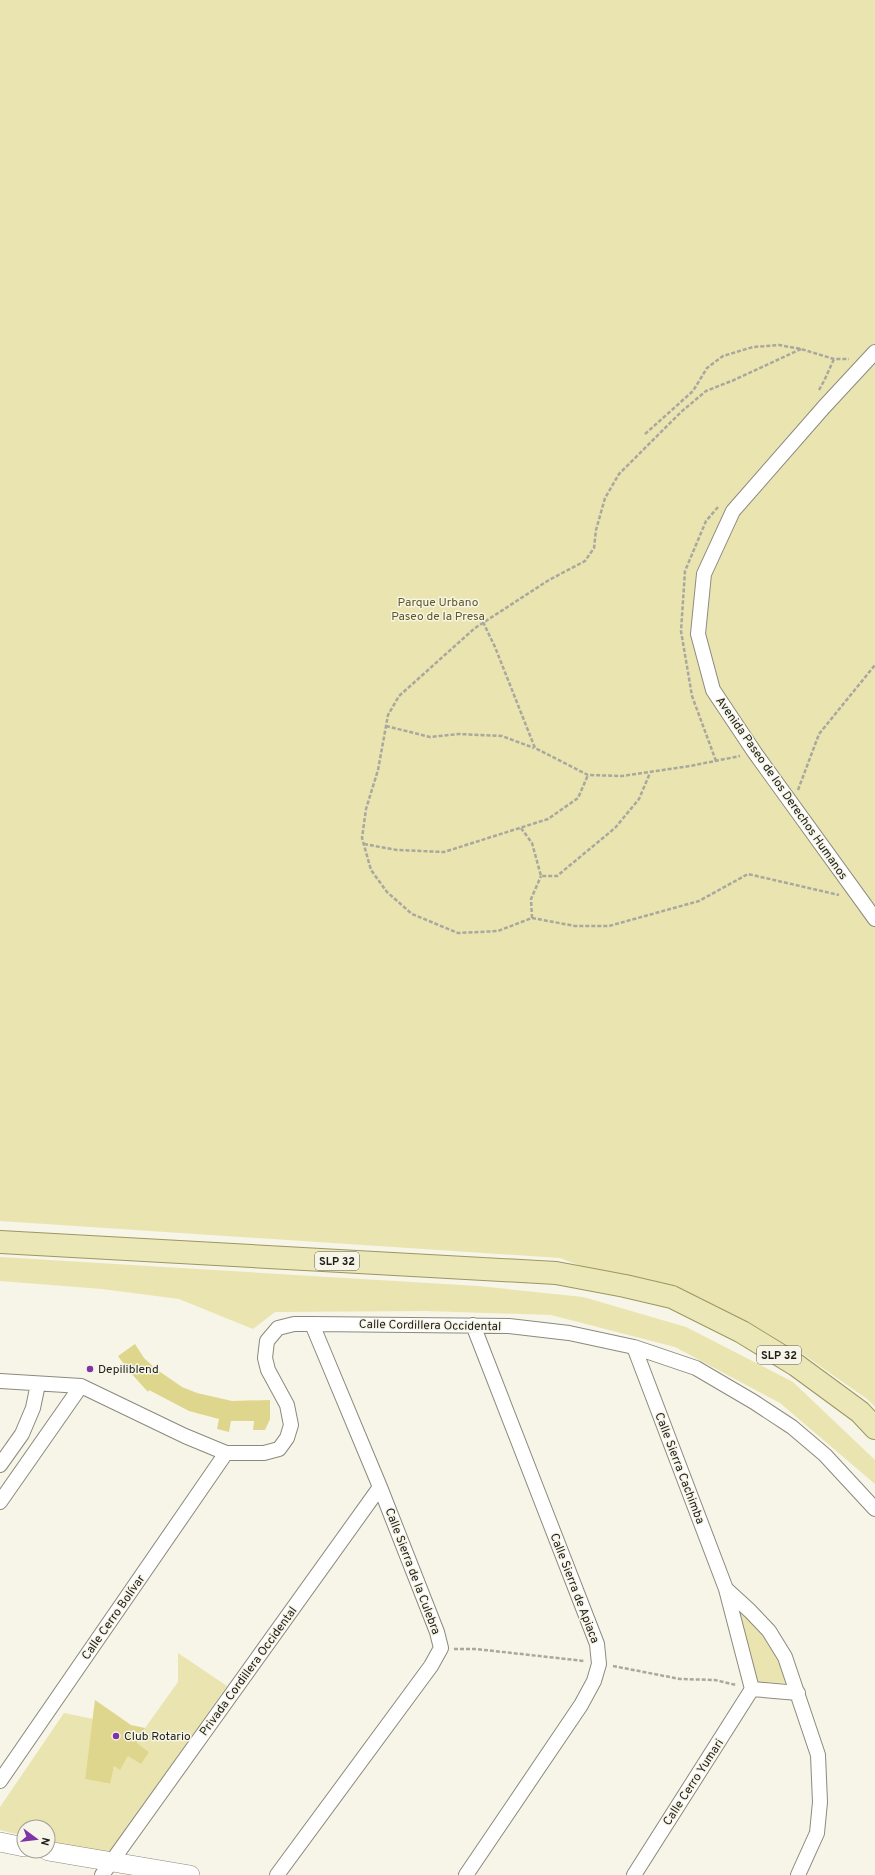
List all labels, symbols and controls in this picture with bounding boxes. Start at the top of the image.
park label: Parque Urbano Paseo de la Presa [391,595,485,625]
street label: Avenida Paseo de los Derechos Humanos [711,694,851,883]
road number: SLP 32 [315,1252,359,1270]
street label: Calle Cordillera Occidental [359,1317,501,1335]
road number: SLP 32 [757,1346,801,1364]
place label: Depiliblend [98,1362,159,1378]
marker: Depiliblend [85,1364,95,1374]
street label: Calle Sierra Cachimba [650,1410,708,1526]
street label: Calle Sierra de la Culebra [381,1506,444,1637]
street label: Calle Sierra de Apiaca [546,1531,602,1646]
street label: Calle Cerro Bolívar [78,1572,149,1663]
street label: Privada Cordillera Occidental [196,1604,301,1739]
place label: Club Rotario [124,1729,191,1745]
marker: Club Rotario [111,1731,121,1741]
street label: Calle Cerro Yumari [660,1736,728,1829]
north arrow [16,1819,56,1859]
text: N [37,1836,52,1847]

